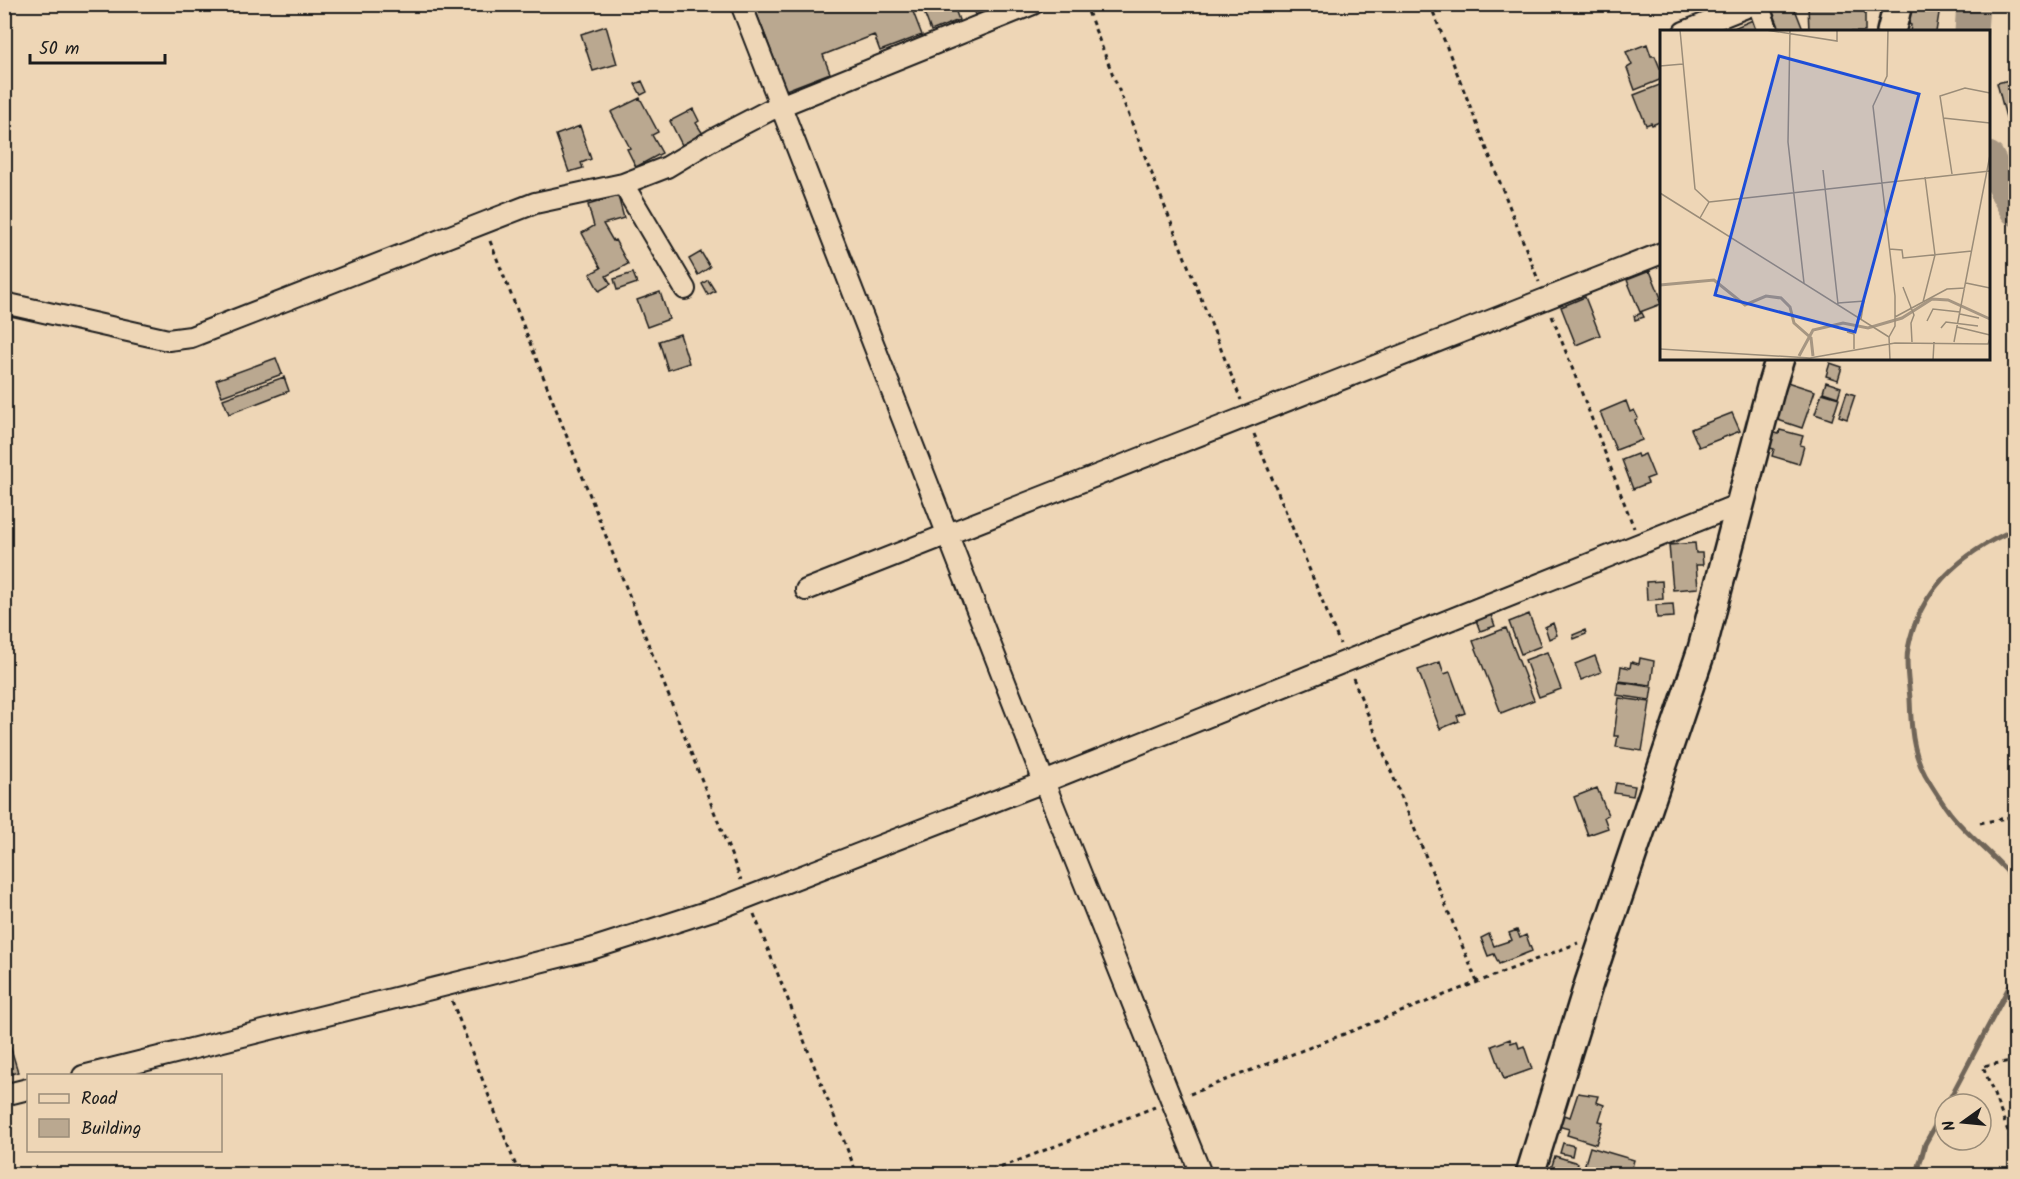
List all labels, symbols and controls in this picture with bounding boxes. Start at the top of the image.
scale bar [30,27,165,65]
inset map [1660,30,1990,360]
text: 50 m [39,35,79,64]
legend [27,1074,222,1152]
text: Road [81,1085,118,1114]
north arrow [1933,1092,1993,1152]
text: Building [81,1115,141,1144]
text: N [1937,1117,1963,1134]

